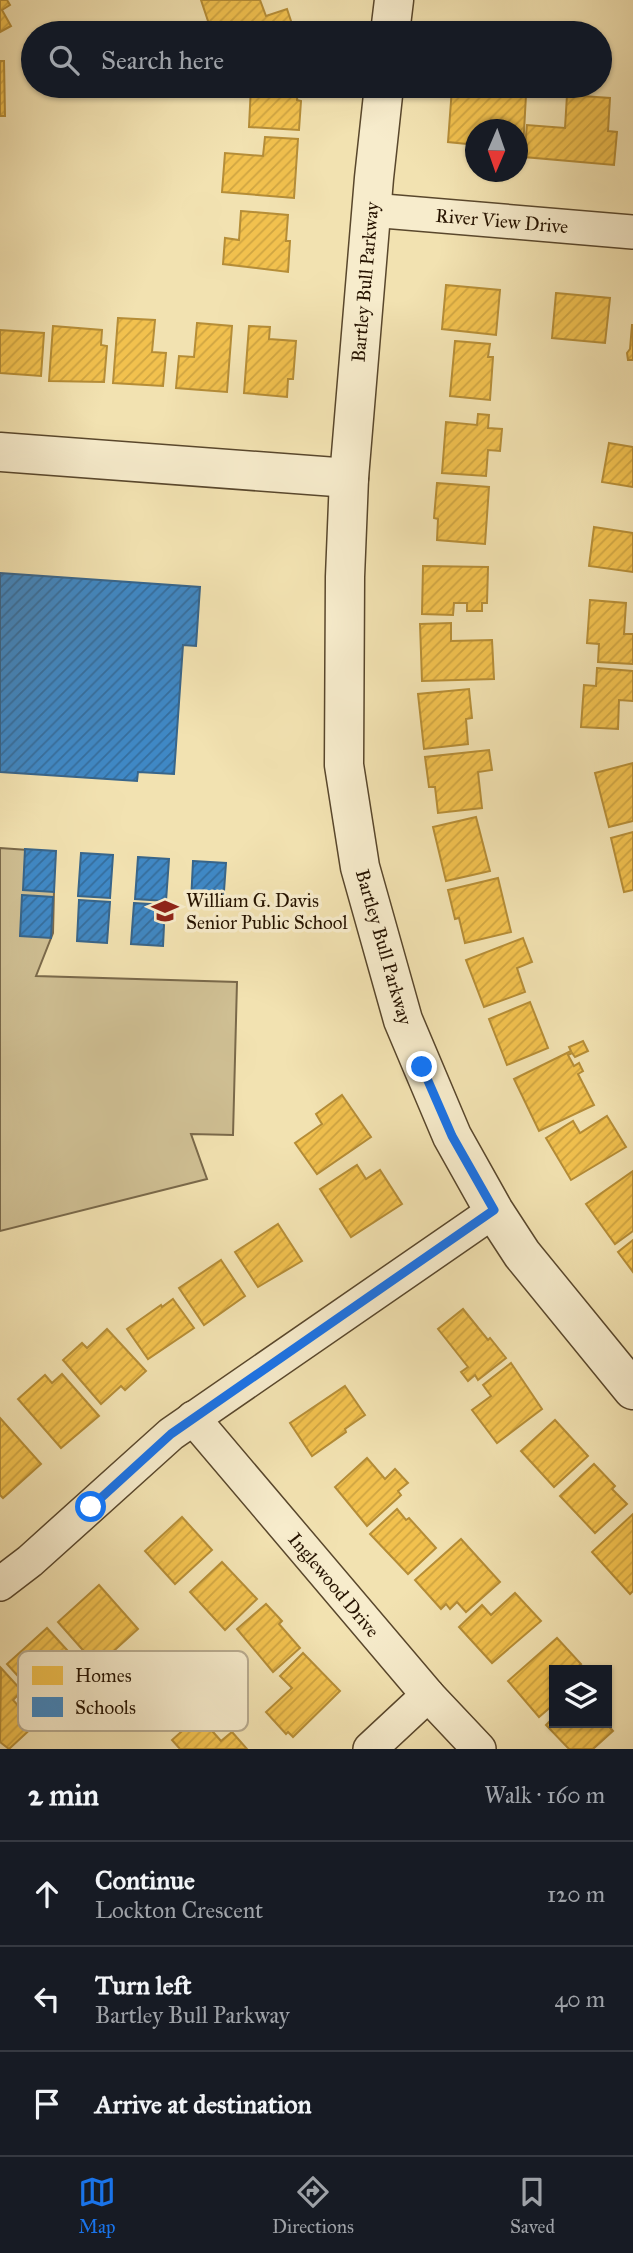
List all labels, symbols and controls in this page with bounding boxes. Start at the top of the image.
search box [21,21,612,98]
icon: search [45,41,83,79]
text: Search here [101,44,224,76]
north arrow [465,119,528,182]
street label: Bartley Bull Parkway [347,200,384,363]
street label: River View Drive [435,204,569,238]
street label: Bartley Bull Parkway [351,867,418,1029]
place label: William G. Davis Senior Public School [186,889,348,934]
school or university icon: William G. Davis Senior Public School [150,896,180,926]
route end [406,1051,437,1082]
route start [75,1491,106,1522]
street label: Inglewood Drive [283,1528,385,1643]
legend [18,1651,248,1731]
text: Homes [75,1664,132,1687]
map controls [549,1665,612,1728]
button: layers [549,1665,612,1728]
text: Schools [75,1696,136,1719]
text: 2 min [28,1777,99,1813]
text: Walk · 160 m [484,1781,605,1809]
text: Continue [95,1864,195,1896]
icon: ahead [28,1875,66,1913]
text: 120 m [547,1880,605,1908]
text: Lockton Crescent [95,1896,263,1924]
text: Turn left [95,1969,191,2001]
icon: left [28,1980,66,2018]
text: 40 m [555,1985,605,2013]
text: Bartley Bull Parkway [95,2001,290,2029]
icon: arrive [28,2085,66,2123]
text: Arrive at destination [95,2088,312,2120]
tab: Map [78,2173,116,2238]
tab: Directions [272,2173,354,2238]
tab: Saved [510,2173,555,2238]

